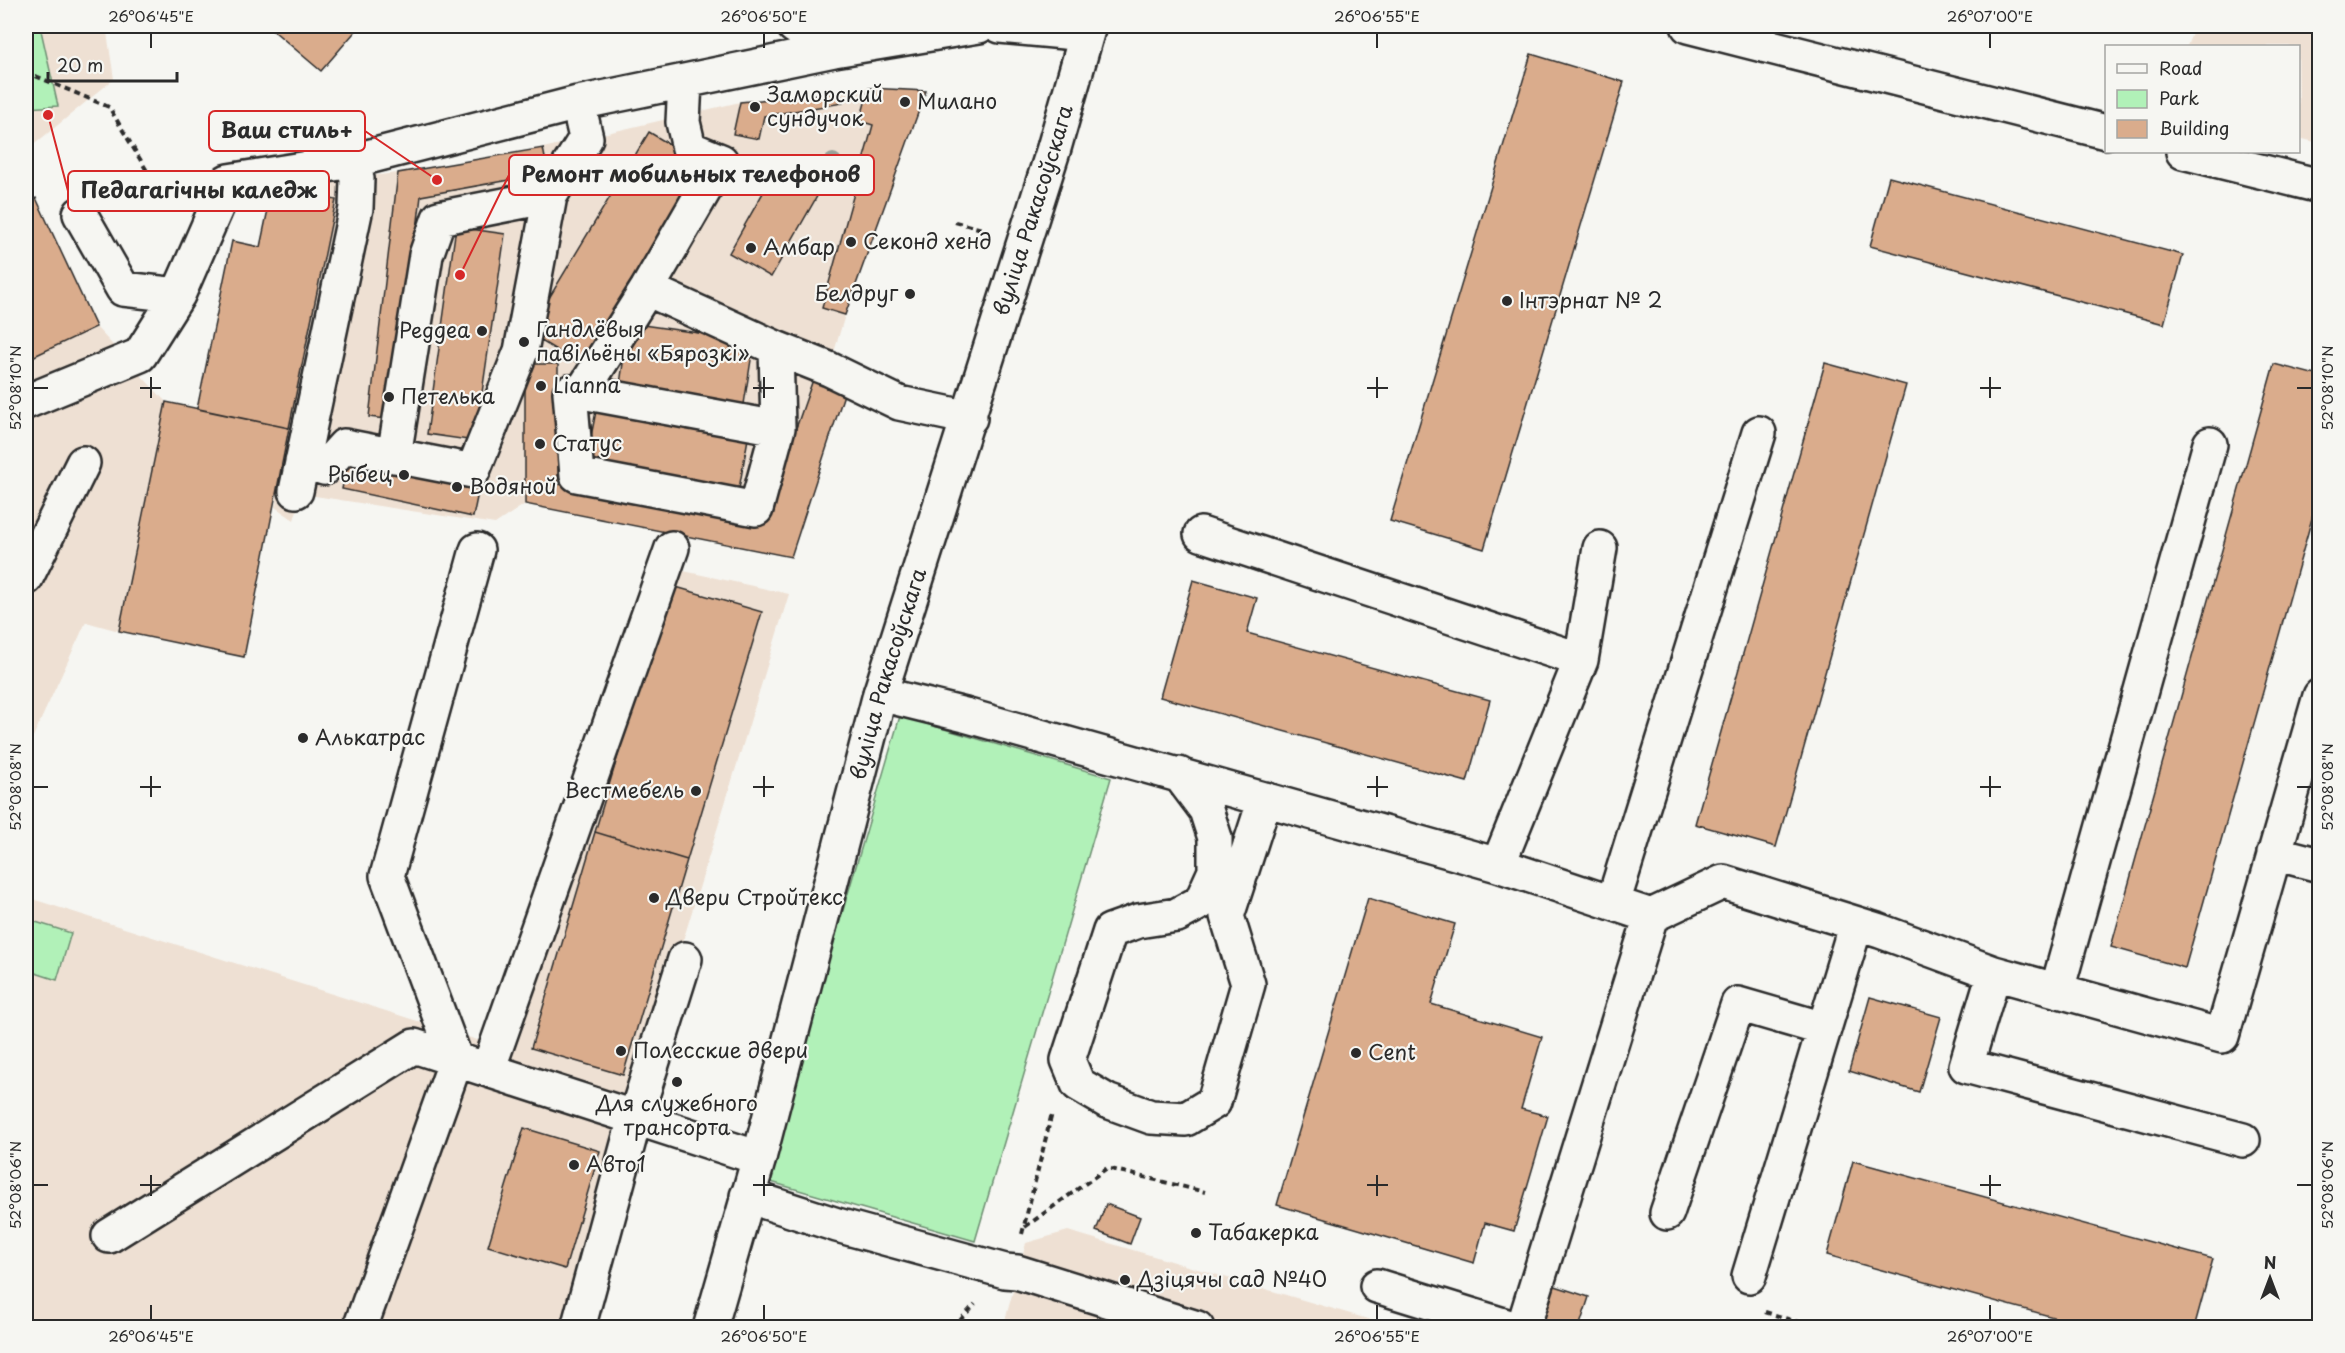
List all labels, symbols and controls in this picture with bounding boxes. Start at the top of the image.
text: 26°06'45"E [108,4,194,27]
text: 26°06'50"E [721,4,807,27]
text: 26°06'55"E [1334,4,1420,27]
text: 26°07'00"E [1947,4,2033,27]
scale bar [48,45,177,83]
legend [2105,45,2300,153]
text: 20 m [57,51,103,78]
text: Road [2159,54,2203,81]
place label: Заморский сундучок [767,77,883,133]
place label: Милано [917,84,997,116]
text: Park [2159,84,2199,111]
marker: Милано [898,95,912,109]
marker: Заморский сундучок [748,100,762,114]
street label: вуліца Ракасоўскага [984,100,1080,319]
callout: Ваш стиль+ [209,111,365,151]
text: Ваш стиль+ [221,112,353,145]
text: Building [2159,114,2229,141]
callout: Ремонт мобильных телефонов [509,155,874,195]
text: Ремонт мобильных телефонов [521,156,861,189]
callout: Педагагічны каледж [68,171,329,211]
text: Педагагічны каледж [81,172,318,205]
place label: Секонд хенд [863,224,992,256]
place label: Амбар [763,230,835,262]
marker: Секонд хенд [844,235,858,249]
marker: Амбар [744,241,758,255]
place label: Белдруг [815,276,899,308]
place label: Інтэрнат № 2 [1519,283,1662,315]
marker: Белдруг [903,287,917,301]
marker: Інтэрнат № 2 [1500,294,1514,308]
place label: Гандлёвыя павільёны «Бярозкі» [536,312,750,368]
place label: Peggea [399,313,470,345]
marker: Peggea [475,324,489,338]
marker: Гандлёвыя павільёны «Бярозкі» [517,335,531,349]
text: 52°08'10"N [3,345,26,431]
text: 52°08'10"N [2315,345,2338,431]
place label: Lianna [553,368,621,400]
place label: Петелька [401,379,495,411]
marker: Lianna [534,379,548,393]
marker: Петелька [382,390,396,404]
place label: Статус [552,426,622,458]
marker: Статус [533,437,547,451]
place label: Рыбец [327,457,392,489]
marker: Рыбец [397,468,411,482]
place label: Водяной [469,469,557,501]
marker: Водяной [450,480,464,494]
street label: вуліца Ракасоўскага [840,563,933,783]
place label: Алькатрас [315,720,425,752]
marker: Алькатрас [296,731,310,745]
text: 52°08'08"N [3,743,26,831]
text: 52°08'08"N [2315,743,2338,831]
place label: Вестмебель [565,773,684,805]
marker: Вестмебель [689,784,703,798]
place label: Двери Стройтекс [665,880,843,912]
marker: Двери Стройтекс [647,891,661,905]
place label: Полесские двери [633,1033,808,1065]
place label: Cent [1368,1035,1416,1067]
marker: Полесские двери [614,1044,628,1058]
marker: Cent [1349,1046,1363,1060]
marker: Для служебного трансорта [670,1075,684,1089]
place label: Для служебного трансорта [595,1086,758,1142]
text: 52°08'06"N [3,1141,26,1229]
text: 52°08'06"N [2315,1141,2338,1229]
place label: Авто1 [586,1147,646,1179]
marker: Авто1 [567,1158,581,1172]
place label: Табакерка [1208,1215,1319,1247]
marker: Табакерка [1189,1226,1203,1240]
north arrow [2240,1248,2300,1308]
text: N [2264,1250,2276,1274]
place label: Дзіцячы сад №40 [1136,1262,1327,1294]
marker: Дзіцячы сад №40 [1118,1273,1132,1287]
text: 26°06'45"E [108,1324,194,1347]
text: 26°06'50"E [721,1324,807,1347]
text: 26°06'55"E [1334,1324,1420,1347]
text: 26°07'00"E [1947,1324,2033,1347]

